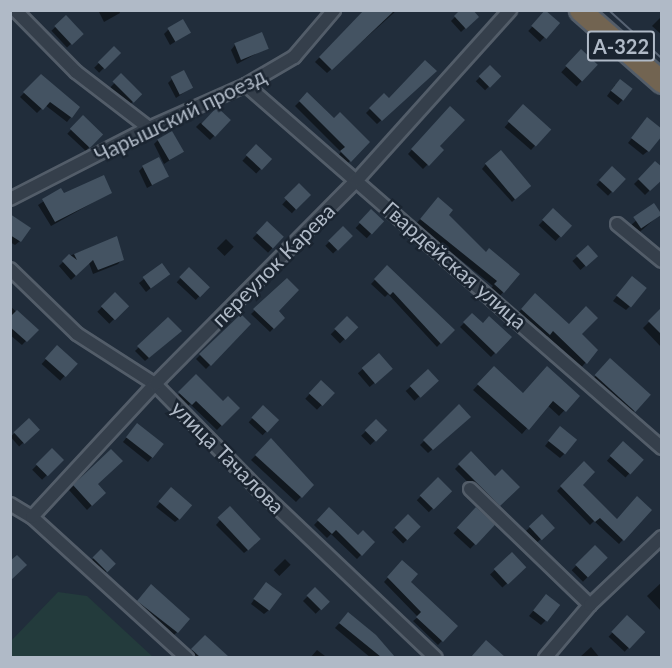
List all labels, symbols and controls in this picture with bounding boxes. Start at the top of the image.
road number: А-322 [586,29,656,63]
street label: Чарышский проезд [90,63,270,167]
street label: Гвардейская улица [378,196,532,334]
street label: переулок Карева [206,198,340,332]
street label: улица Тачалова [166,395,290,519]

